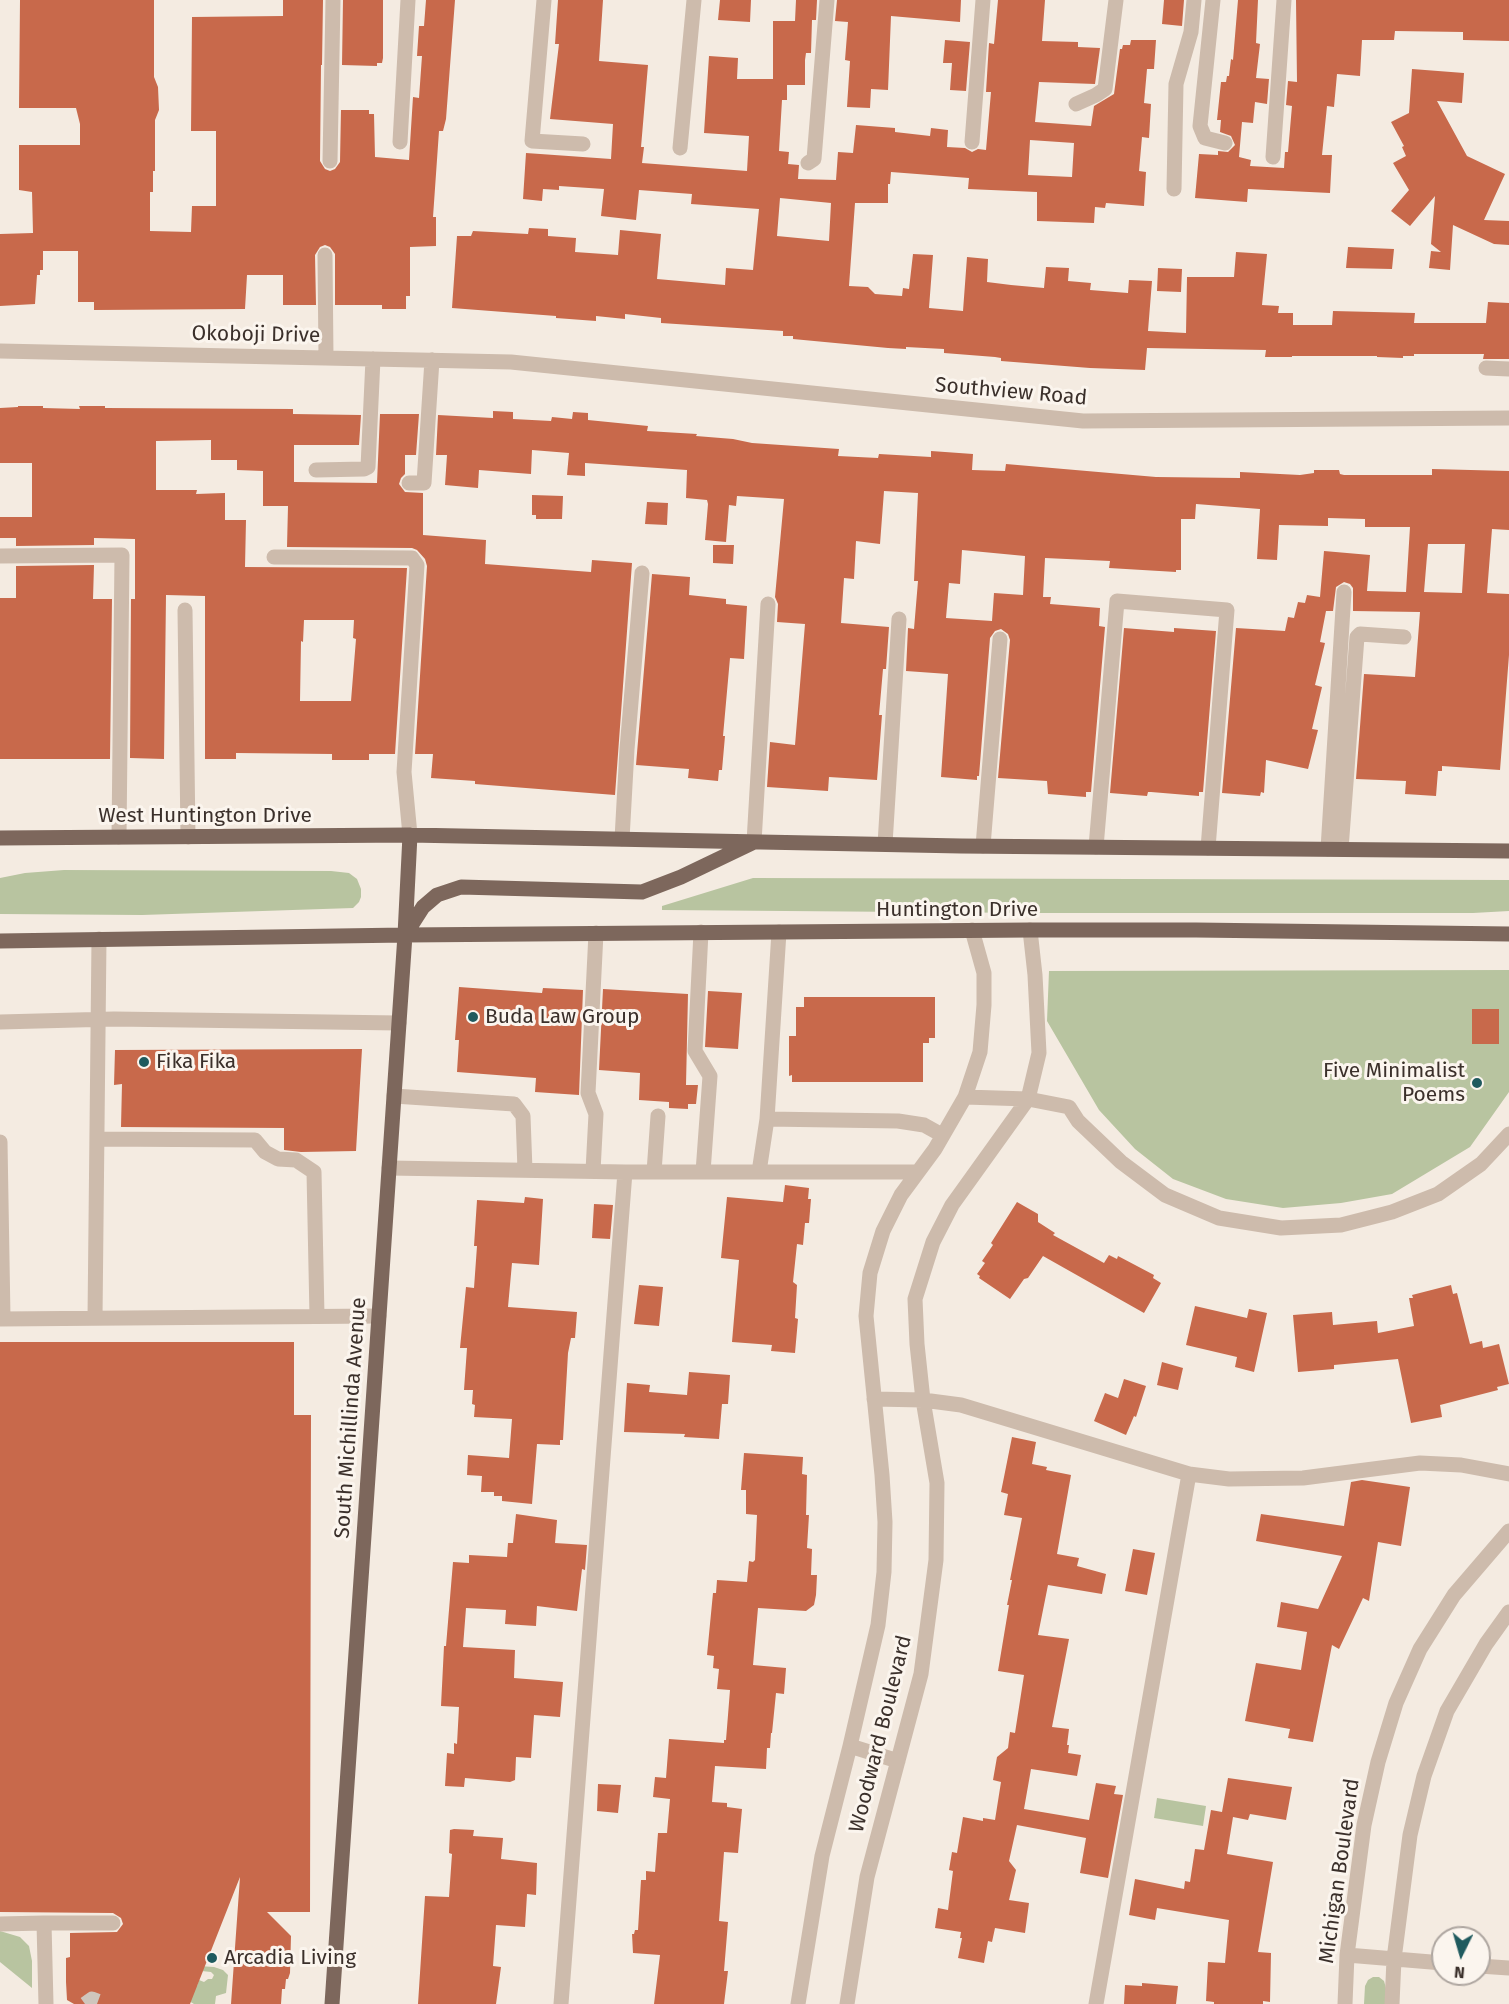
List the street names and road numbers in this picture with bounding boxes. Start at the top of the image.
street label: Okoboji Drive [191,321,321,349]
street label: Southview Road [934,373,1088,411]
street label: West Huntington Drive [98,803,312,829]
street label: Huntington Drive [876,897,1038,923]
street label: South Michillinda Avenue [330,1297,372,1539]
street label: Woodward Boulevard [844,1633,918,1835]
street label: Michigan Boulevard [1315,1777,1365,1965]

